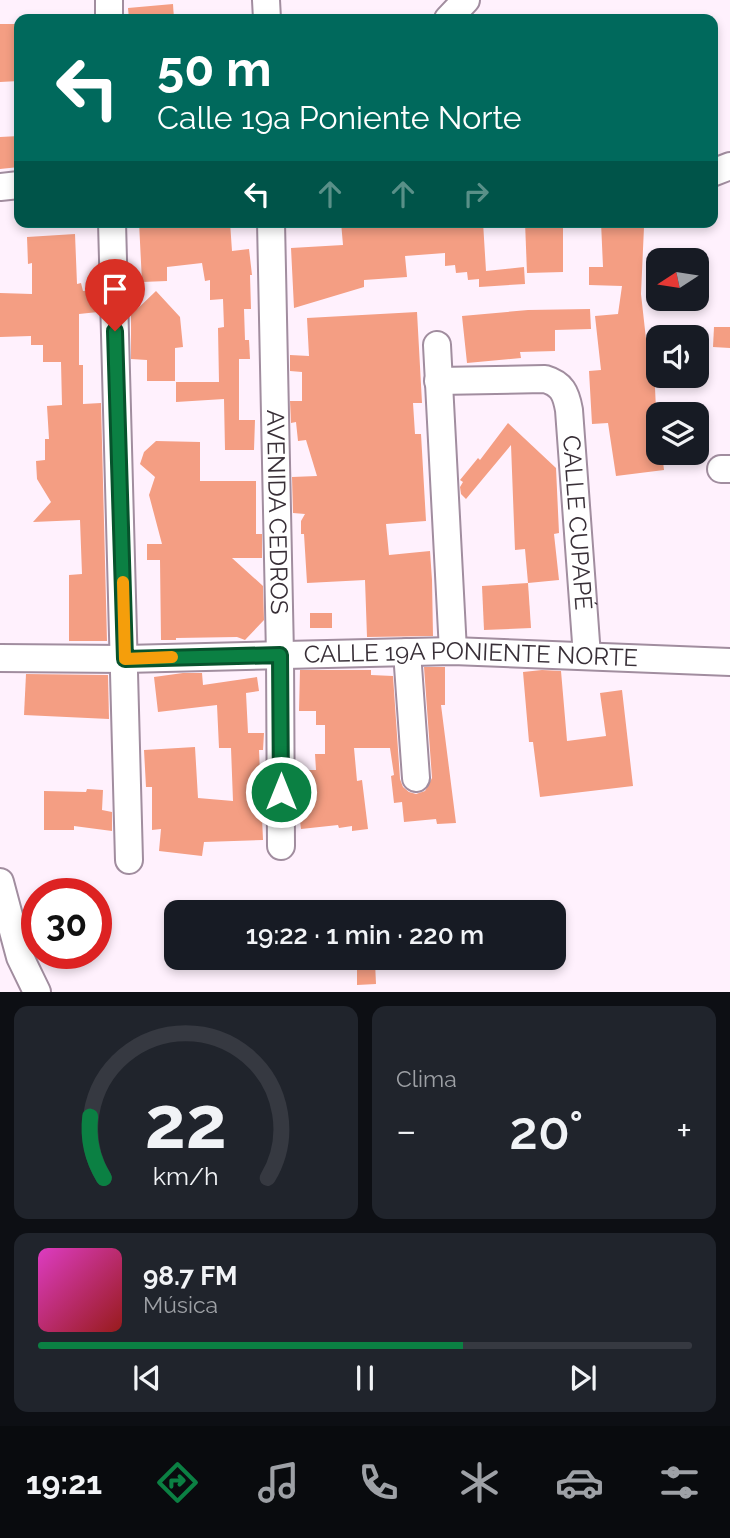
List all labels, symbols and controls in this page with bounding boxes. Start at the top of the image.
text: 50 m [157,40,272,97]
icon: left [42,42,133,133]
text: Calle 19a Poniente Norte [157,99,522,136]
icon: left [238,175,276,213]
icon: ahead [311,175,349,213]
icon: ahead [384,175,422,213]
icon: right [457,175,495,213]
north arrow [646,248,709,312]
map controls [646,248,709,465]
pin [85,259,145,331]
icon: arrive [96,270,134,308]
button: sound [646,325,709,388]
button: layers [646,402,709,465]
street label: AVENIDA CEDROS [261,409,294,615]
street label: CALLE CUPAPÉ [557,434,599,611]
street label: CALLE 19A PONIENTE NORTE [303,636,639,672]
position arrow [244,755,318,829]
speed limit sign: 30 [21,878,112,969]
text: 19:22 · 1 min · 220 m [246,920,484,950]
text: Clima [396,1065,457,1092]
text: 22 [145,1081,227,1166]
text: 20° [509,1100,583,1161]
text: − [396,1108,416,1153]
text: + [676,1108,692,1153]
text: km/h [153,1161,219,1191]
text: 98.7 FM [143,1261,238,1291]
text: Música [143,1291,218,1318]
icon: previous [128,1359,166,1397]
icon: pause [346,1359,384,1397]
icon: next [564,1359,602,1397]
icon: directions [153,1458,202,1507]
icon: music [254,1458,303,1507]
icon: phone [354,1458,403,1507]
icon: climate [455,1458,504,1507]
icon: car [555,1458,604,1507]
icon: filters [655,1458,704,1507]
text: 19:21 [26,1464,102,1501]

